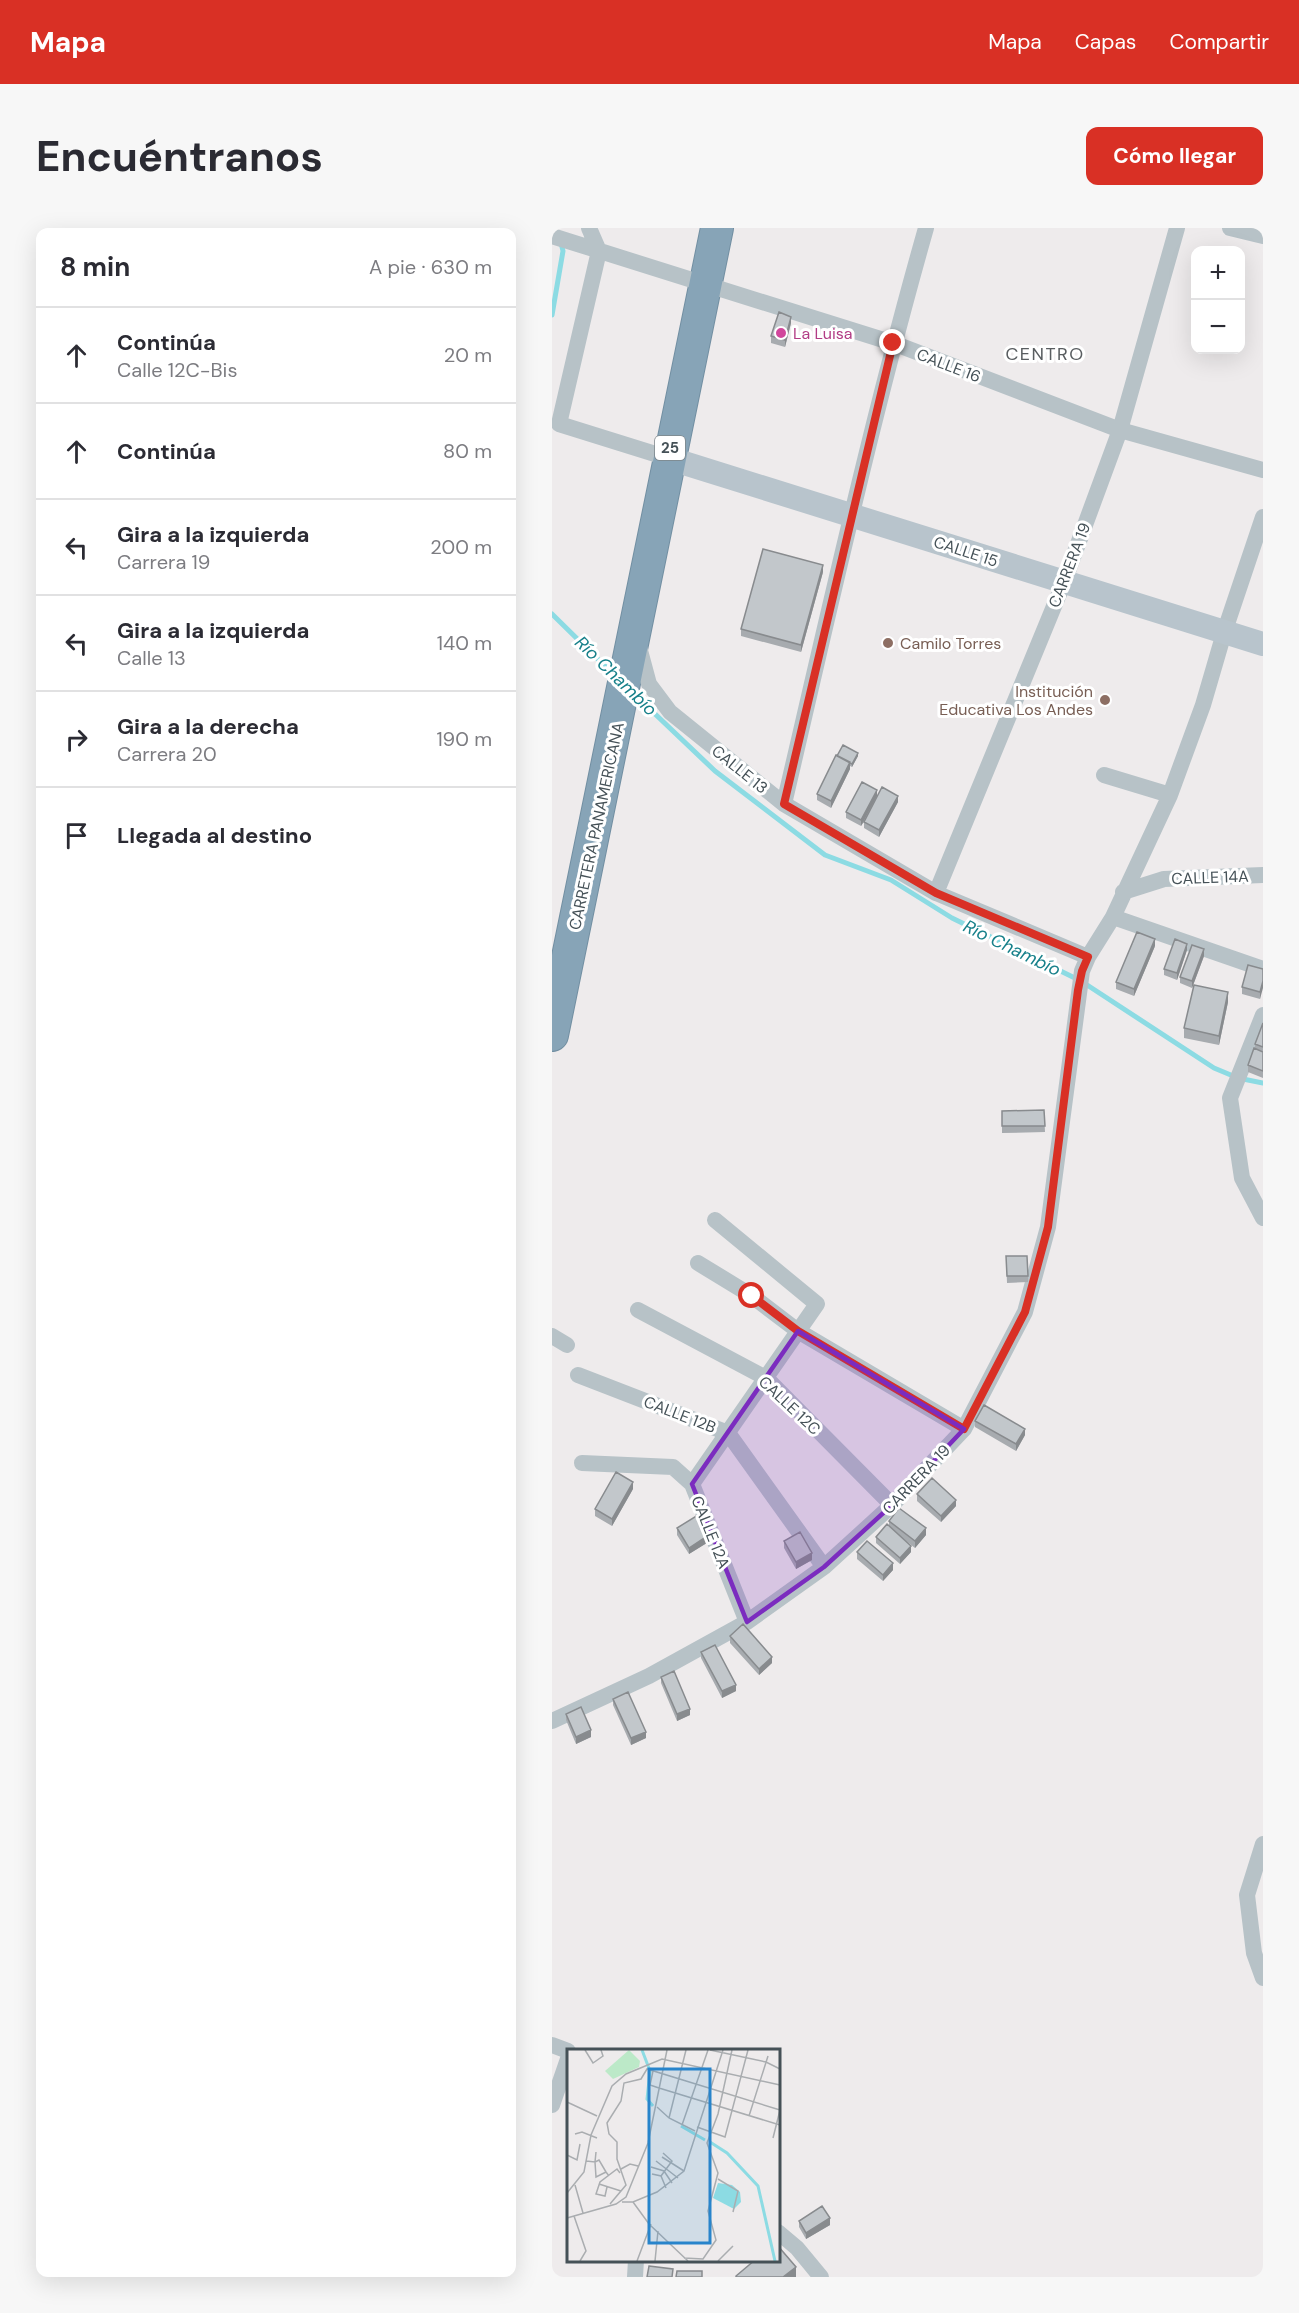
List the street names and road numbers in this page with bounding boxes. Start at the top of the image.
street label: CALLE 16 [914,344,984,387]
road number: 25 [655,436,685,460]
street label: CARRERA 19 [1044,520,1095,611]
street label: CALLE 15 [931,531,1001,572]
street label: CARRETERA PANAMERICANA [564,720,629,932]
street label: CALLE 13 [707,740,772,798]
street label: CALLE 14A [1171,866,1249,889]
street label: CALLE 12C [754,1371,825,1439]
street label: CALLE 12B [641,1391,719,1438]
street label: CARRERA 19 [878,1440,955,1519]
street label: CALLE 12A [686,1493,735,1572]

